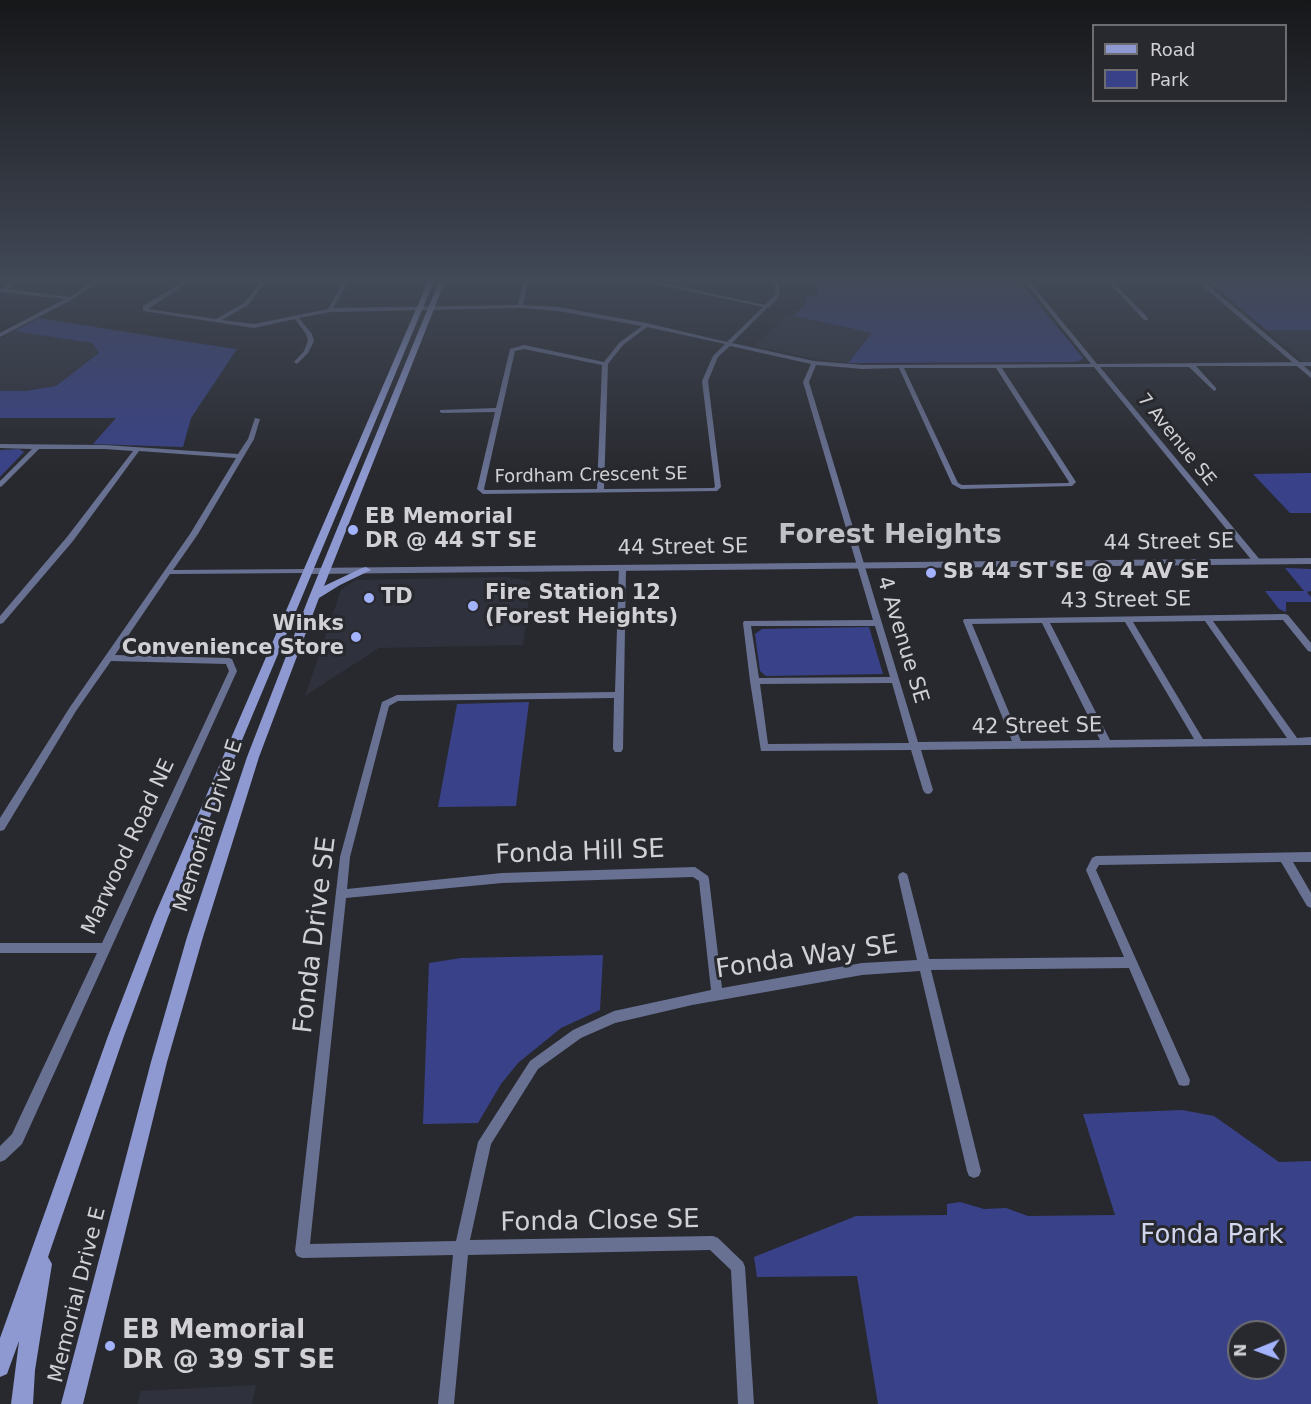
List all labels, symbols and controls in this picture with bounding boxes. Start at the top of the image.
legend [1092,24,1287,102]
text: Road [1150,39,1195,60]
text: Park [1150,69,1189,90]
street label: 7 Avenue SE [1132,389,1220,491]
street label: Fordham Crescent SE [494,464,688,488]
place label: EB Memorial DR @ 44 ST SE [365,505,537,555]
district label: Forest Heights [778,520,1002,552]
marker: EB Memorial DR @ 44 ST SE [346,523,360,537]
street label: 44 Street SE [1104,529,1234,557]
street label: 44 Street SE [618,534,748,562]
place label: SB 44 ST SE @ 4 AV SE [943,560,1210,586]
marker: SB 44 ST SE @ 4 AV SE [924,566,938,580]
street label: 4 Avenue SE [871,574,933,706]
place label: Fire Station 12 (Forest Heights) [485,581,678,631]
place label: TD [381,585,413,611]
street label: 43 Street SE [1061,587,1191,615]
marker: TD [362,591,376,605]
marker: Fire Station 12 (Forest Heights) [466,599,480,613]
place label: Winks Convenience Store [122,612,344,662]
marker: Winks Convenience Store [349,630,363,644]
street label: 42 Street SE [972,713,1102,741]
street label: Memorial Drive E [169,736,249,916]
street label: Marwood Road NE [77,755,181,939]
street label: Fonda Hill SE [495,834,665,872]
street label: Fonda Drive SE [288,835,344,1035]
street label: Fonda Way SE [714,930,900,986]
street label: Memorial Drive E [44,1205,112,1385]
street label: Fonda Close SE [500,1205,700,1239]
park label: Fonda Park [1140,1220,1284,1252]
place label: EB Memorial DR @ 39 ST SE [122,1315,335,1376]
north arrow [1227,1320,1287,1380]
marker: EB Memorial DR @ 39 ST SE [103,1339,117,1353]
text: N [1231,1343,1250,1357]

